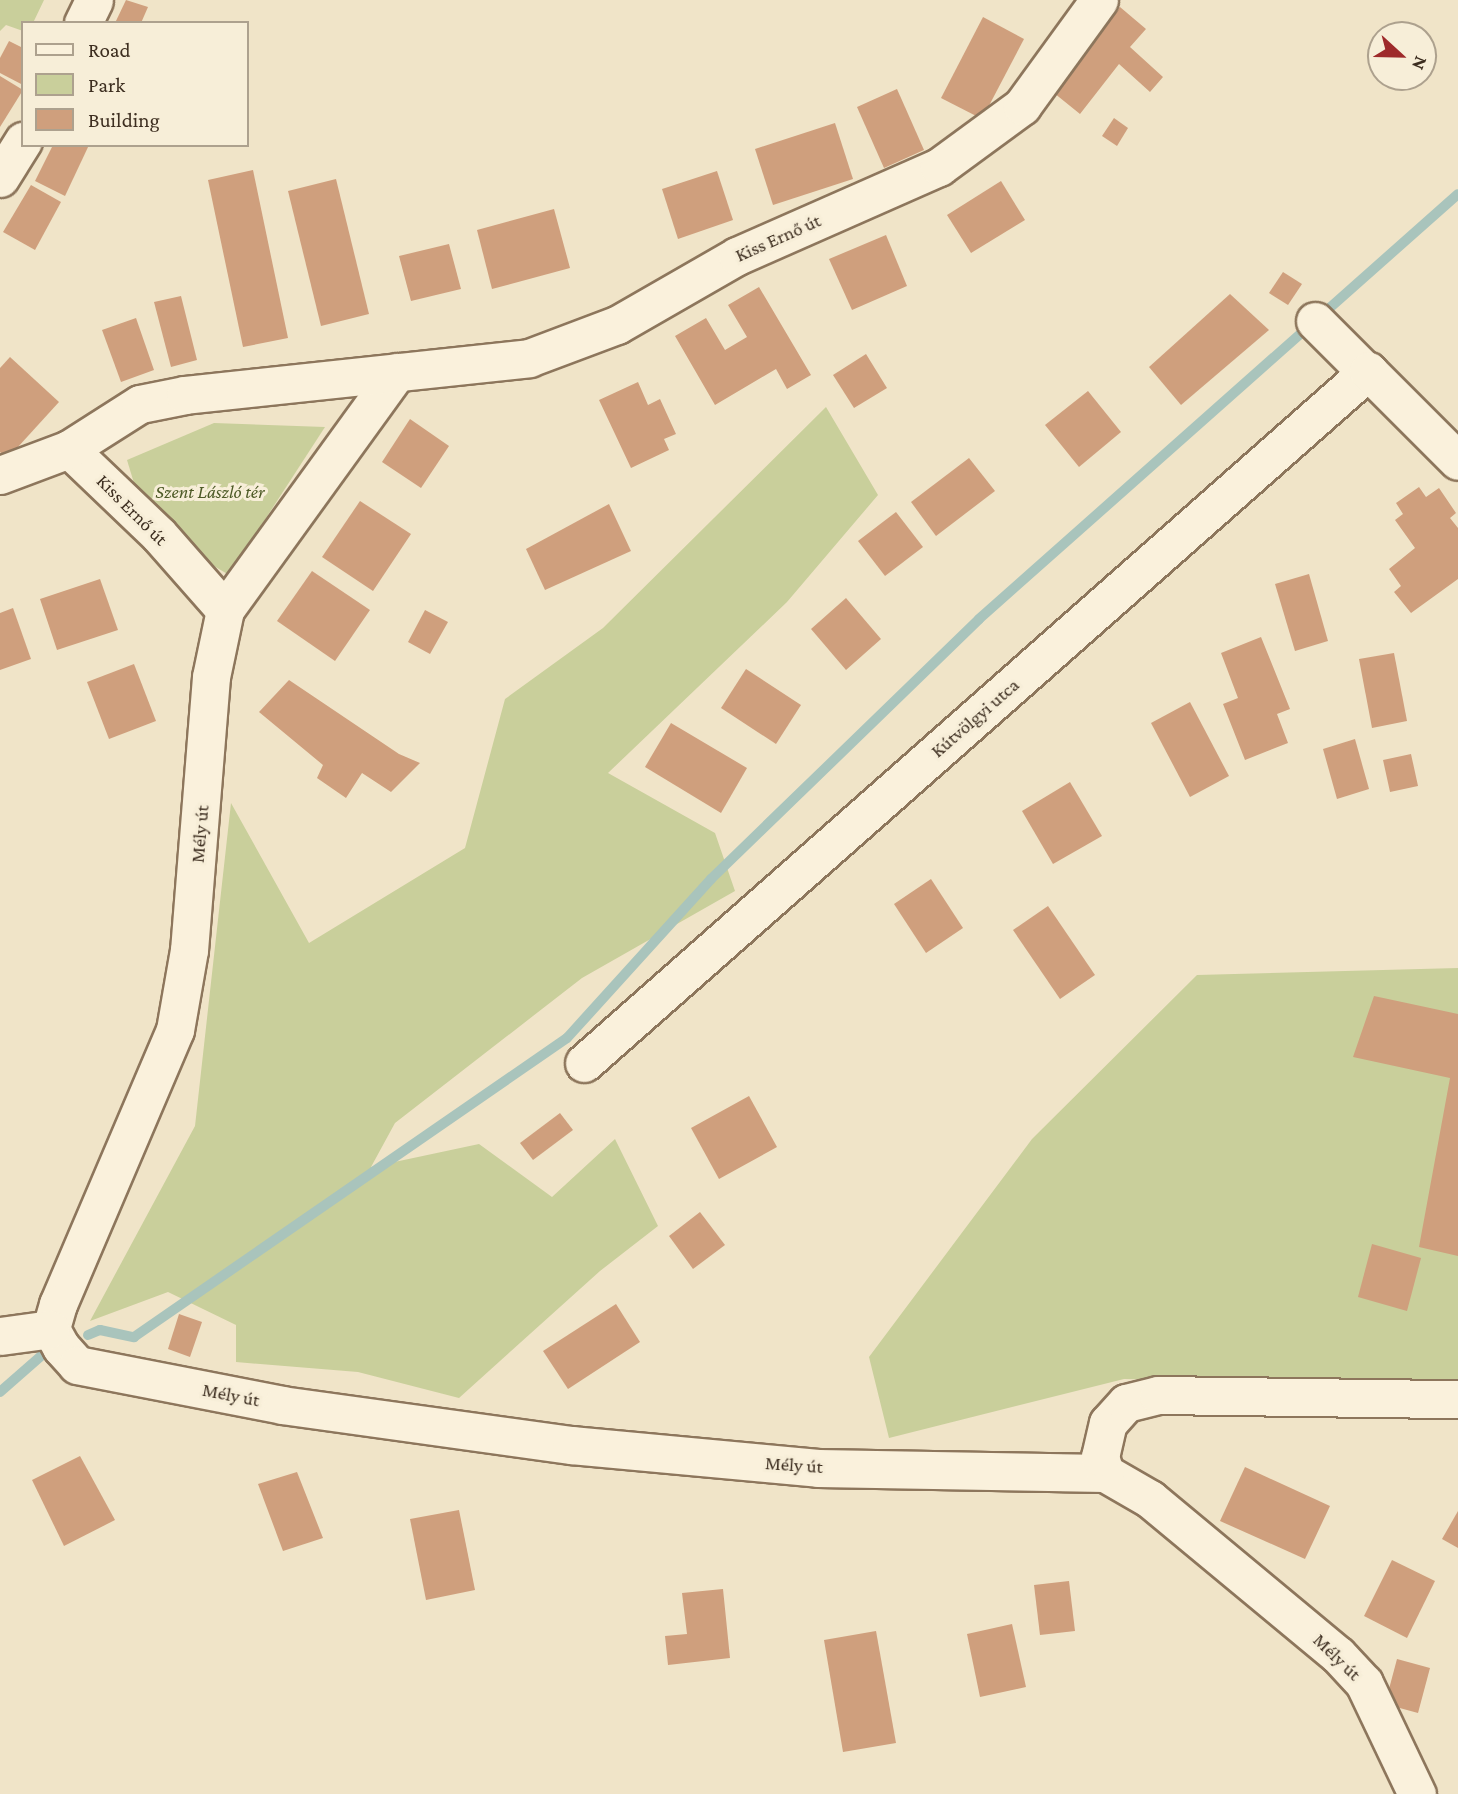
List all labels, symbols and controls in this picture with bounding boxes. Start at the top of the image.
legend [21,21,248,147]
north arrow [1367,21,1437,91]
text: Road [88,38,131,62]
text: N [1408,53,1432,73]
text: Park [88,73,125,97]
text: Building [88,108,160,132]
street label: Kiss Ernő út [732,209,824,267]
street label: Kiss Ernő út [92,470,172,550]
park label: Szent László tér [155,481,265,503]
street label: Kútvölgyi utca [926,674,1024,762]
street label: Mély út [186,804,214,864]
street label: Mély út [200,1378,262,1412]
street label: Mély út [764,1452,824,1478]
street label: Mély út [1308,1629,1366,1685]

